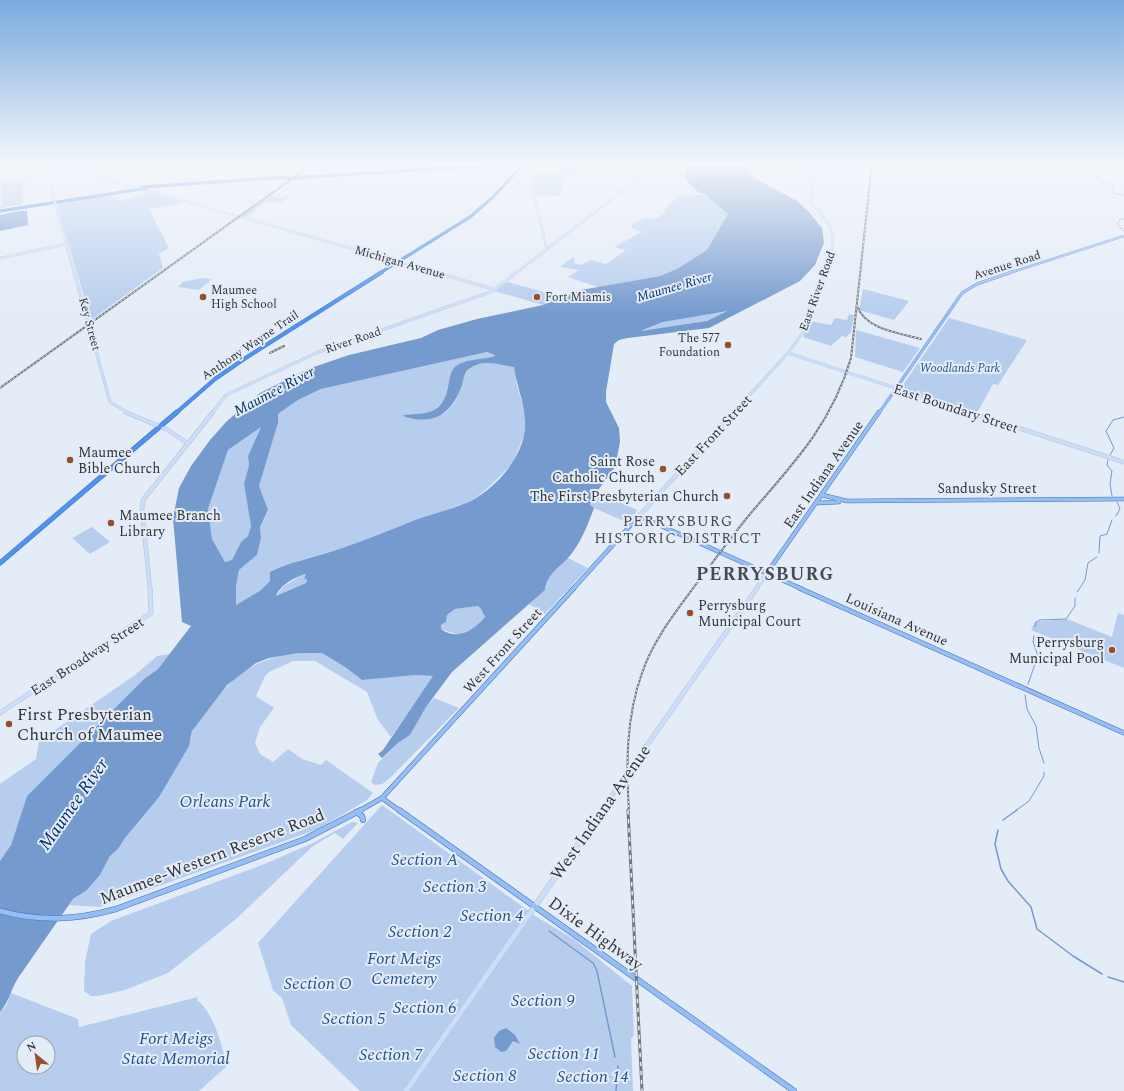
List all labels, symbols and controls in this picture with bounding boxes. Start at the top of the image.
street label: Michigan Avenue [352,240,448,285]
street label: Avenue Road [971,246,1043,285]
street label: East River Road [794,248,841,334]
water label: Maumee River [634,267,715,307]
place label: Maumee High School [211,281,277,314]
place label: Fort Miamis [545,288,611,307]
marker: Maumee High School [198,292,208,302]
marker: Fort Miamis [532,292,542,302]
street label: Key Street [73,295,106,353]
street label: Anthony Wayne Trail [198,306,303,385]
street label: River Road [323,322,384,359]
place label: The 577 Foundation [659,329,720,362]
marker: The 577 Foundation [723,340,733,350]
park label: Woodlands Park [920,359,1001,378]
water label: Maumee River [230,360,320,422]
street label: East Boundary Street [891,378,1021,439]
street label: East Front Street [670,390,757,481]
street label: East Indiana Avenue [778,416,869,533]
place label: Maumee Bible Church [78,442,160,479]
place label: Saint Rose Catholic Church [552,451,655,488]
marker: Maumee Bible Church [65,455,75,465]
marker: Saint Rose Catholic Church [658,464,668,474]
street label: Sandusky Street [937,478,1037,499]
place label: The First Presbyterian Church [530,486,719,507]
marker: The First Presbyterian Church [722,491,732,501]
place label: Maumee Branch Library [119,505,221,542]
district label: PERRYSBURG HISTORIC DISTRICT [594,510,762,550]
marker: Maumee Branch Library [106,518,116,528]
district label: PERRYSBURG [696,561,834,588]
street label: Louisiana Avenue [842,587,952,652]
place label: Perrysburg Municipal Court [698,595,801,632]
street label: West Front Street [458,603,547,698]
marker: Perrysburg Municipal Court [685,608,695,618]
street label: East Broadway Street [26,612,148,701]
place label: Perrysburg Municipal Pool [1009,632,1104,669]
marker: Perrysburg Municipal Pool [1107,645,1117,655]
place label: First Presbyterian Church of Maumee [17,702,162,748]
marker: First Presbyterian Church of Maumee [4,719,14,729]
street label: West Indiana Avenue [544,740,657,886]
water label: Maumee River [32,752,116,856]
park label: Orleans Park [180,789,270,815]
street label: Maumee-Western Reserve Road [96,802,329,912]
park label: Section A [391,847,459,873]
park label: Section 3 [423,874,487,900]
street label: Dixie Highway [543,890,649,978]
park label: Section 4 [460,903,524,929]
park label: Section 2 [388,919,452,945]
park label: Fort Meigs Cemetery [367,946,441,992]
park label: Section O [284,971,352,997]
park label: Section 9 [511,988,575,1014]
park label: Section 6 [393,995,457,1021]
park label: Section 5 [322,1006,386,1032]
park label: Fort Meigs State Memorial [122,1026,230,1072]
north arrow [16,1035,56,1075]
text: N [23,1037,39,1056]
park label: Section 11 [528,1041,600,1067]
park label: Section 7 [359,1042,423,1068]
park label: Section 8 [453,1063,517,1089]
park label: Section 14 [557,1064,629,1090]

